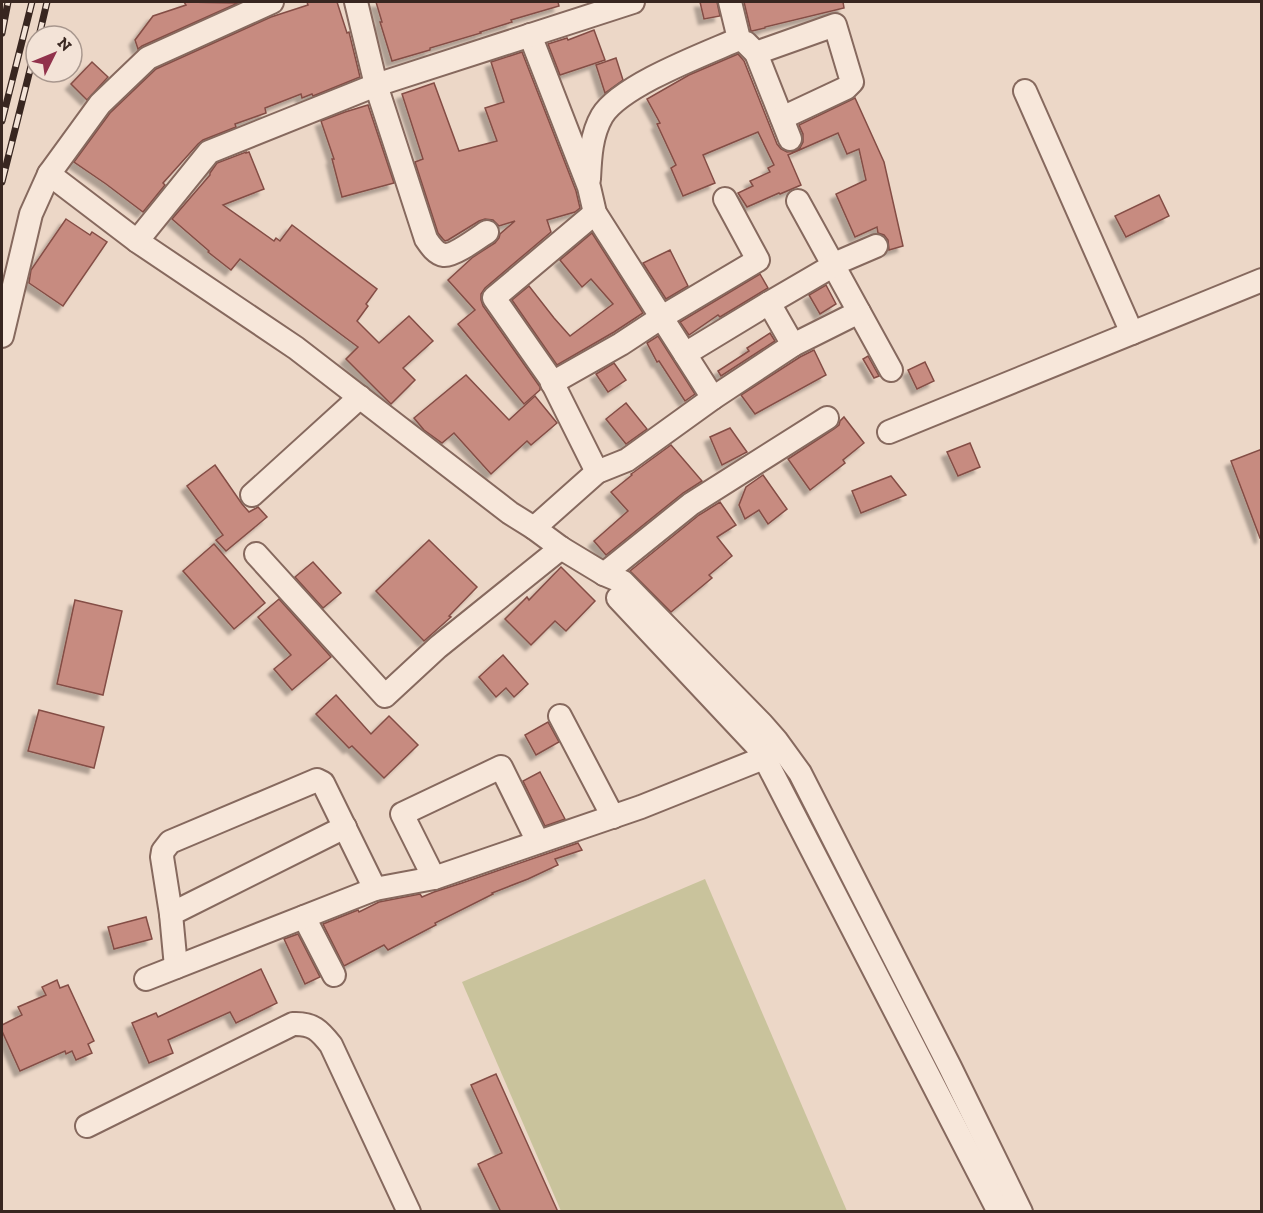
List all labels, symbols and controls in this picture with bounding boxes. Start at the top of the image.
north arrow [24,24,84,84]
text: N [54,33,76,55]

